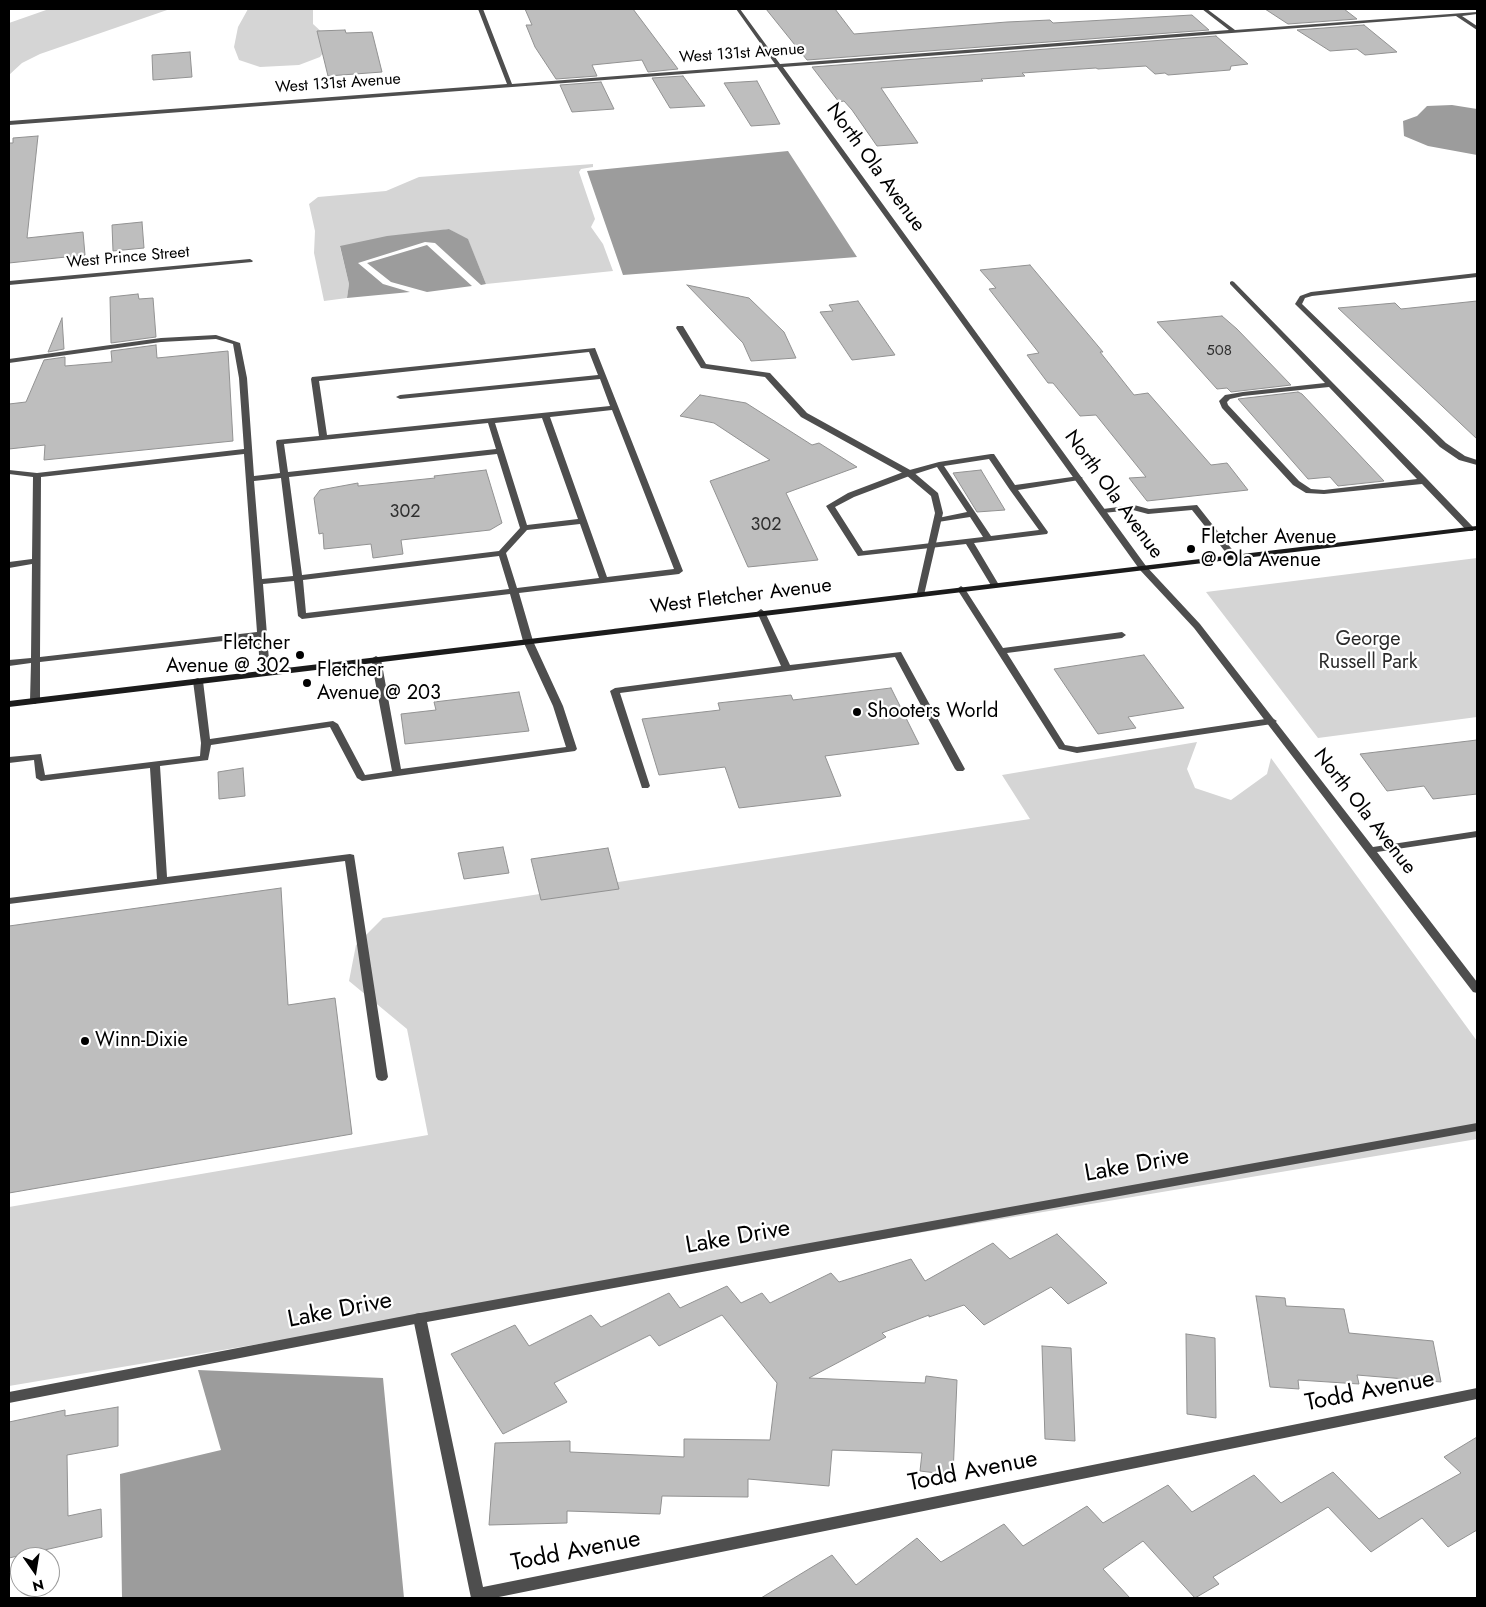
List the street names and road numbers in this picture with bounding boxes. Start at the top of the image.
street label: West 131st Avenue [679,40,805,68]
street label: West 131st Avenue [275,70,401,98]
street label: North Ola Avenue [820,99,930,237]
street label: West Prince Street [66,243,190,273]
street label: North Ola Avenue [1058,426,1168,564]
street label: West Fletcher Avenue [649,574,833,620]
street label: North Ola Avenue [1307,744,1421,880]
street label: Lake Drive [1083,1143,1191,1189]
street label: Lake Drive [684,1215,792,1261]
street label: Lake Drive [285,1287,395,1335]
street label: Todd Avenue [1303,1365,1437,1419]
street label: Todd Avenue [906,1445,1040,1499]
street label: Todd Avenue [509,1525,643,1579]

